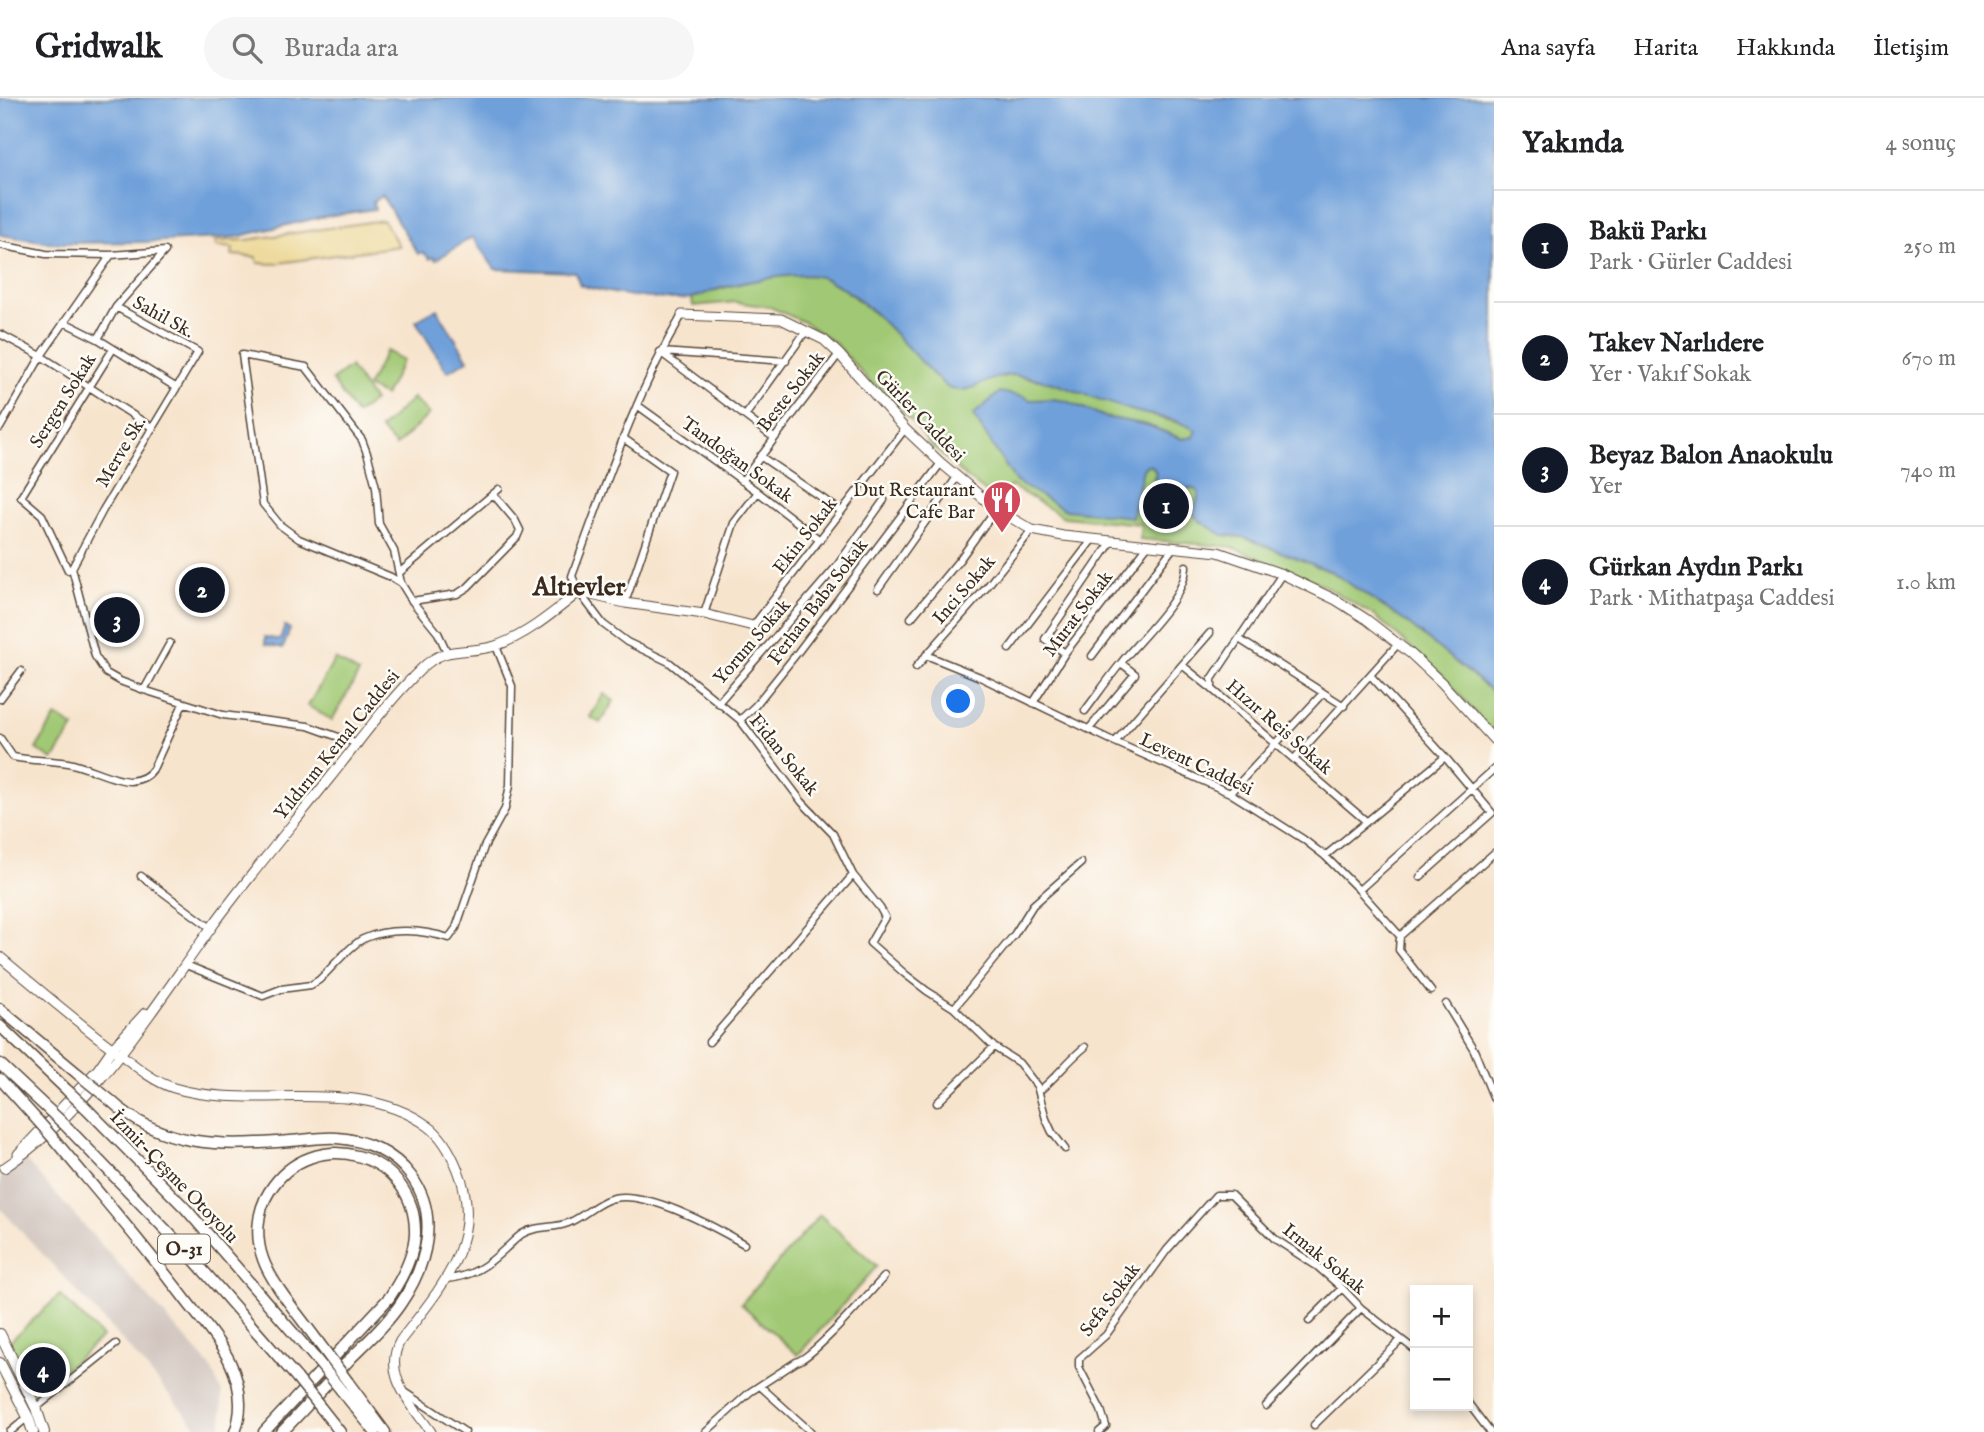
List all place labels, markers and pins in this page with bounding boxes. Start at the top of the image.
place label: Dut Restaurant Cafe Bar [853,479,975,525]
restaurant icon: Dut Restaurant Cafe Bar [981,479,1023,534]
pin: 1 [1143,480,1189,532]
pin: 2 [179,564,225,616]
pin: 3 [94,594,140,646]
pin: 4 [20,1344,66,1396]

